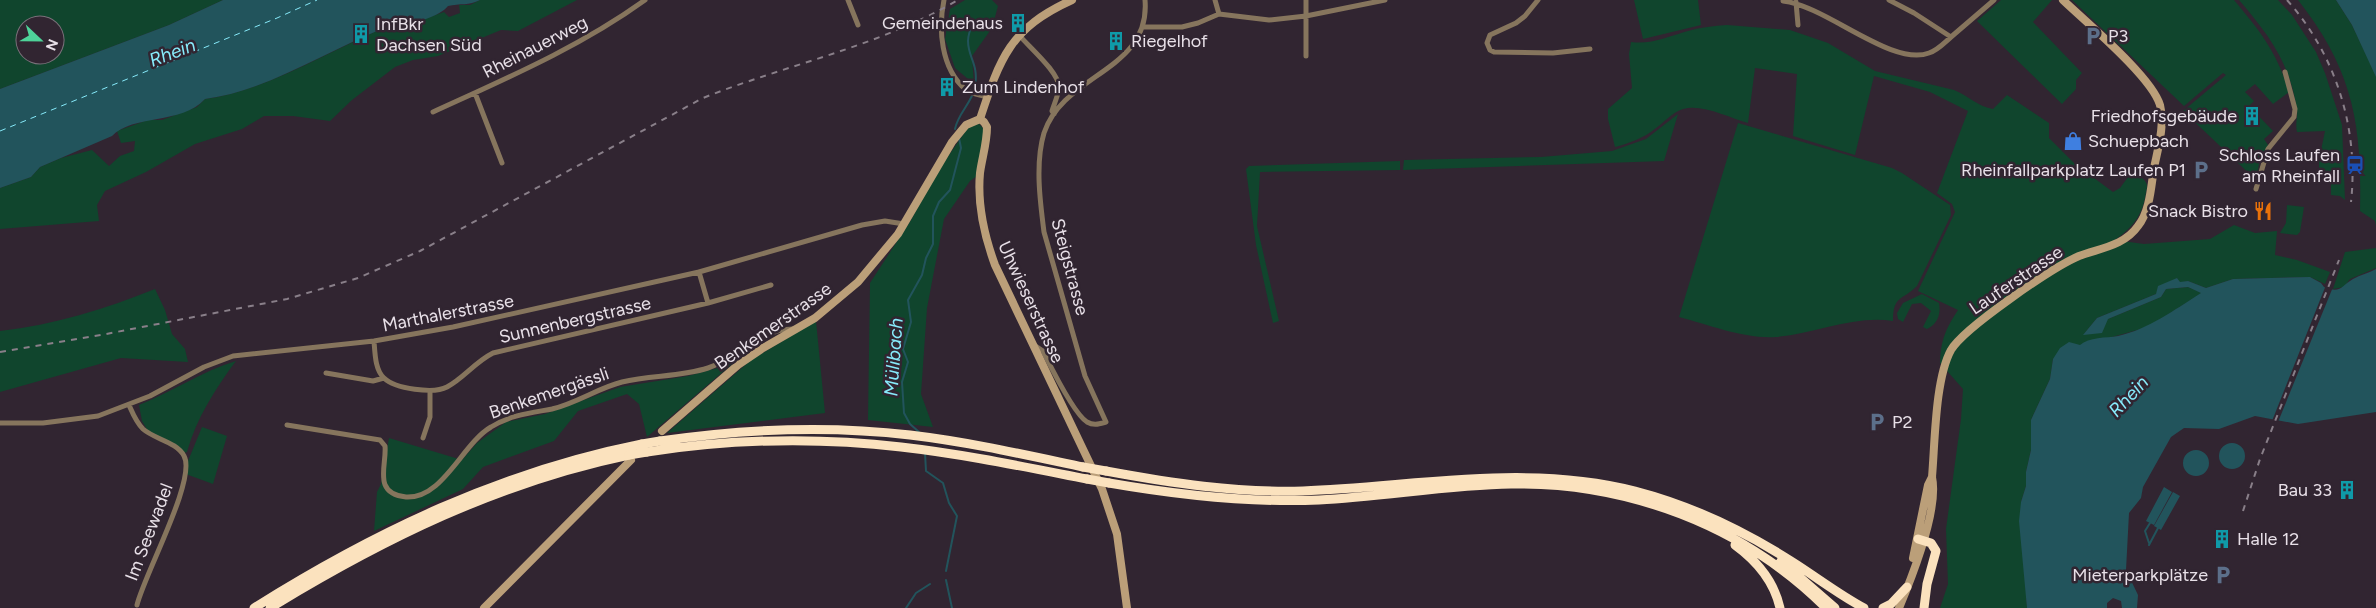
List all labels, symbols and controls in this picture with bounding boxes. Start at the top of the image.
street label: Rheinauerweg [479,11,591,83]
place label: Gemeindehaus [882,12,1003,34]
building icon: Gemeindehaus [1007,12,1029,34]
place label: InfBkr Dachsen Süd [376,13,482,56]
north arrow [15,15,65,65]
building icon: InfBkr Dachsen Süd [350,23,372,45]
parking icon: P3 [2082,25,2104,47]
place label: P3 [2108,25,2128,47]
building icon: Riegelhof [1105,30,1127,52]
place label: Riegelhof [1131,30,1208,52]
water label: Rhein [146,33,199,72]
text: N [42,36,61,53]
building icon: Zum Lindenhof [936,76,958,98]
place label: Zum Lindenhof [962,76,1085,98]
place label: Friedhofsgebäude [2091,105,2237,127]
building icon: Friedhofsgebäude [2241,105,2263,127]
shop icon: Schuepbach [2062,130,2084,152]
place label: Schuepbach [2088,130,2189,152]
place label: Schloss Laufen am Rheinfall [2219,144,2340,187]
station icon: Schloss Laufen am Rheinfall [2344,154,2366,176]
place label: Rheinfallparkplatz Laufen P1 [1961,159,2186,181]
parking icon: Rheinfallparkplatz Laufen P1 [2190,159,2212,181]
place label: Snack Bistro [2148,200,2248,222]
restaurant icon: Snack Bistro [2252,200,2274,222]
street label: Steigstrasse [1047,216,1094,318]
street label: Uhwieserstrasse [993,237,1069,367]
street label: Lauferstrasse [1965,241,2067,319]
street label: Benkemerstrasse [710,277,836,374]
street label: Marthalerstrasse [380,289,516,337]
street label: Sunnenbergstrasse [497,292,653,348]
water label: Mülibach [879,317,908,397]
street label: Benkemergässli [486,362,612,424]
water label: Rhein [2104,371,2153,422]
parking icon: P2 [1866,411,1888,433]
place label: P2 [1892,411,1912,433]
place label: Bau 33 [2278,479,2332,501]
building icon: Bau 33 [2336,479,2358,501]
street label: Im Seewadel [120,480,178,584]
building icon: Halle 12 [2211,528,2233,550]
place label: Halle 12 [2237,528,2299,550]
place label: Mieterparkplätze [2072,564,2208,586]
parking icon: Mieterparkplätze [2212,564,2234,586]

